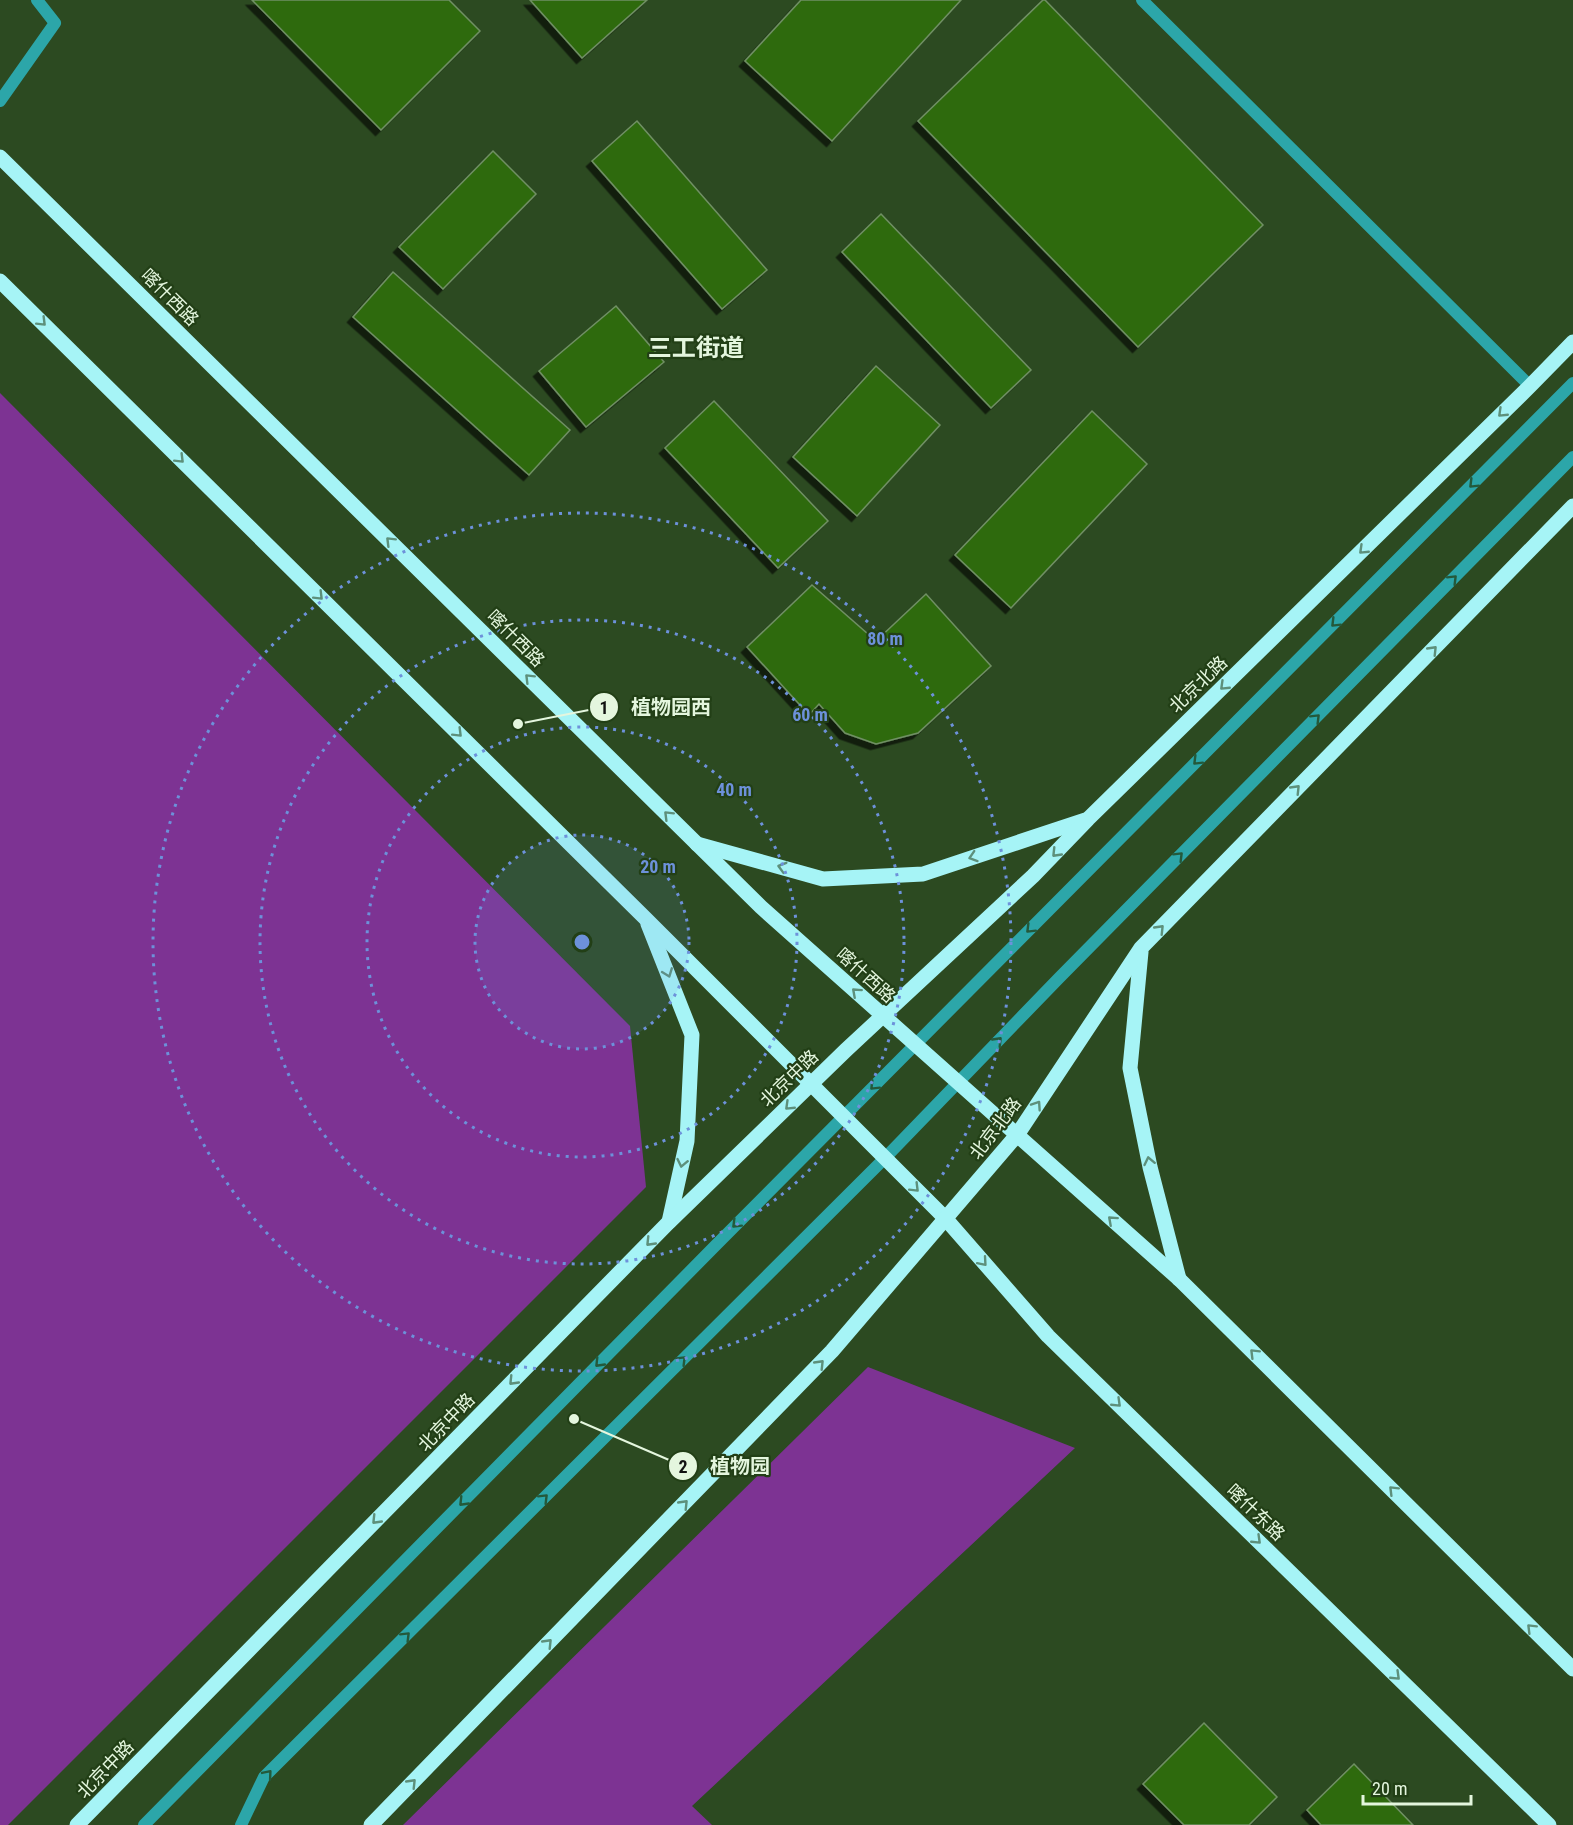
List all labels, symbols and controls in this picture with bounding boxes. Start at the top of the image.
street label: 喀什西路 [137,264,203,330]
one-way arrow [34,315,45,326]
district label: 三工街道 [648,334,744,362]
one-way arrow [1499,406,1510,417]
one-way arrow [173,452,184,463]
one-way arrow [1469,477,1480,488]
one-way arrow [386,538,397,549]
one-way arrow [1360,542,1371,553]
one-way arrow [1446,575,1457,585]
one-way arrow [312,589,323,600]
street label: 喀什西路 [483,605,549,671]
one-way arrow [1331,616,1342,626]
text: 80 m [867,628,903,649]
one-way arrow [1425,646,1436,657]
street label: 北京北路 [1165,651,1231,717]
one-way arrow [525,675,536,686]
one-way arrow [1220,679,1230,690]
callout: 植物园西 [589,688,723,726]
text: 植物园西 [631,695,711,719]
text: 1 [599,697,609,718]
text: 60 m [792,704,828,725]
one-way arrow [1309,714,1320,724]
one-way arrow [451,726,462,737]
one-way arrow [1194,753,1205,764]
text: 40 m [716,779,752,800]
one-way arrow [1289,786,1300,797]
one-way arrow [664,811,674,822]
one-way arrow [1052,845,1063,856]
one-way arrow [968,850,979,863]
one-way arrow [1172,853,1183,863]
text: 20 m [640,856,676,877]
one-way arrow [778,862,788,875]
one-way arrow [1027,921,1038,932]
one-way arrow [1153,925,1164,935]
centre of rings [572,932,592,952]
street label: 喀什西路 [832,943,900,1007]
one-way arrow [660,967,673,978]
one-way arrow [852,988,862,999]
one-way arrow [991,1037,1002,1048]
street label: 北京中路 [756,1045,822,1111]
one-way arrow [870,1078,881,1089]
street label: 北京北路 [965,1093,1025,1163]
one-way arrow [785,1098,796,1109]
one-way arrow [1029,1101,1040,1112]
one-way arrow [1143,1156,1156,1166]
one-way arrow [676,1158,689,1168]
one-way arrow [907,1180,918,1191]
one-way arrow [1108,1216,1119,1227]
one-way arrow [732,1217,743,1228]
one-way arrow [646,1235,657,1246]
one-way arrow [976,1255,987,1266]
one-way arrow [1250,1350,1261,1360]
one-way arrow [596,1356,607,1367]
one-way arrow [674,1357,685,1368]
one-way arrow [812,1360,823,1371]
one-way arrow [509,1375,520,1385]
street label: 北京中路 [413,1389,479,1455]
one-way arrow [1110,1396,1121,1407]
callout: 植物园 [668,1447,782,1485]
text: 植物园 [710,1454,770,1478]
text: 2 [678,1456,688,1477]
street label: 喀什东路 [1223,1479,1289,1545]
one-way arrow [1389,1487,1400,1498]
one-way arrow [536,1494,547,1505]
one-way arrow [459,1496,470,1506]
one-way arrow [676,1500,687,1511]
one-way arrow [373,1513,384,1524]
one-way arrow [1249,1532,1260,1543]
one-way arrow [1528,1624,1539,1635]
one-way arrow [398,1632,409,1643]
one-way arrow [540,1640,551,1651]
one-way arrow [1389,1668,1400,1679]
street label: 北京中路 [72,1736,138,1802]
scale bar [1363,1768,1471,1806]
one-way arrow [261,1770,272,1781]
text: 20 m [1372,1778,1407,1799]
one-way arrow [404,1780,415,1791]

